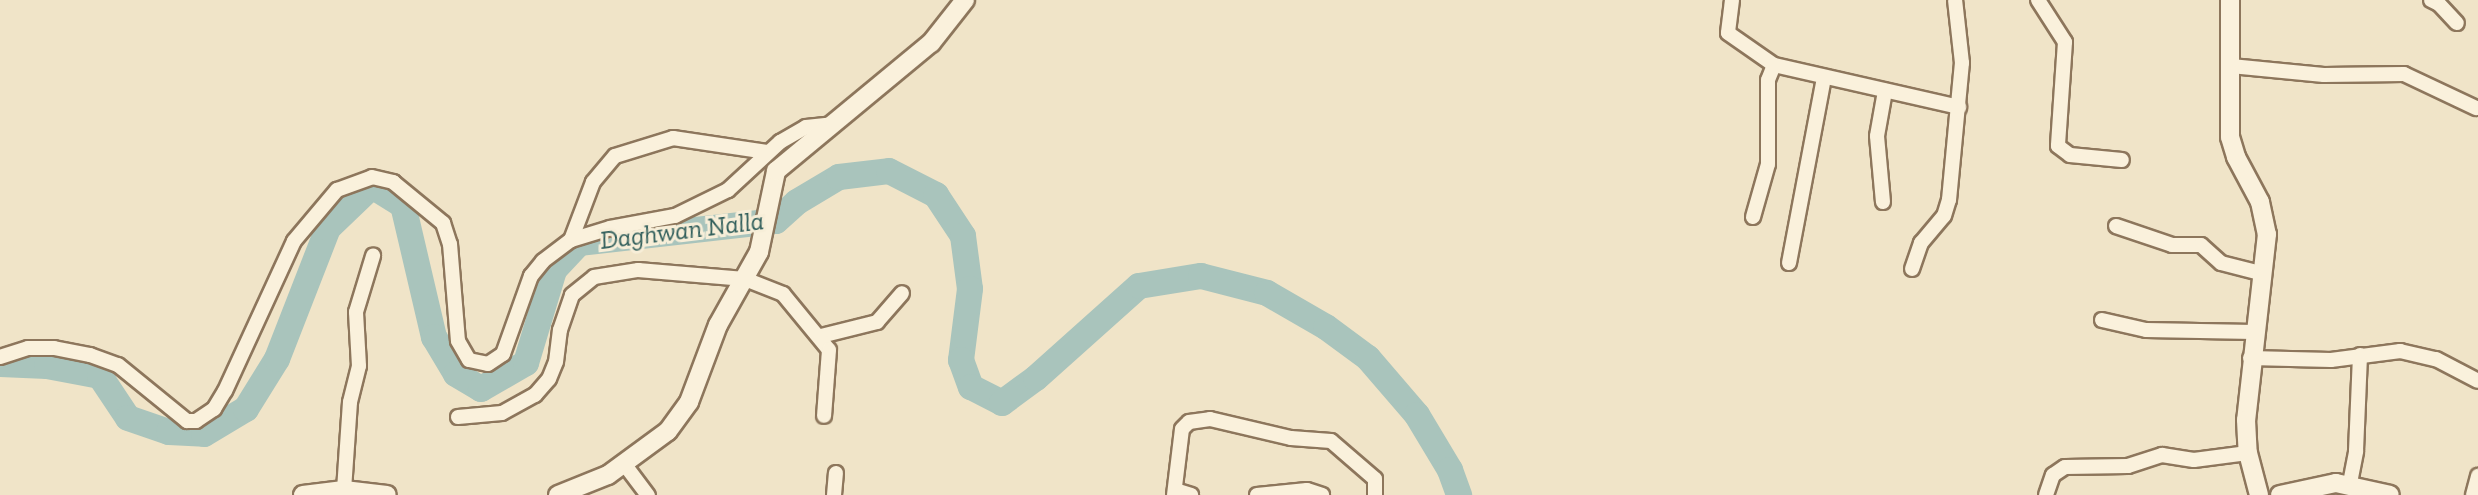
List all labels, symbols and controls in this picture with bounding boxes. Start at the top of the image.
water label: Daghwan Nalla [598,205,766,257]

